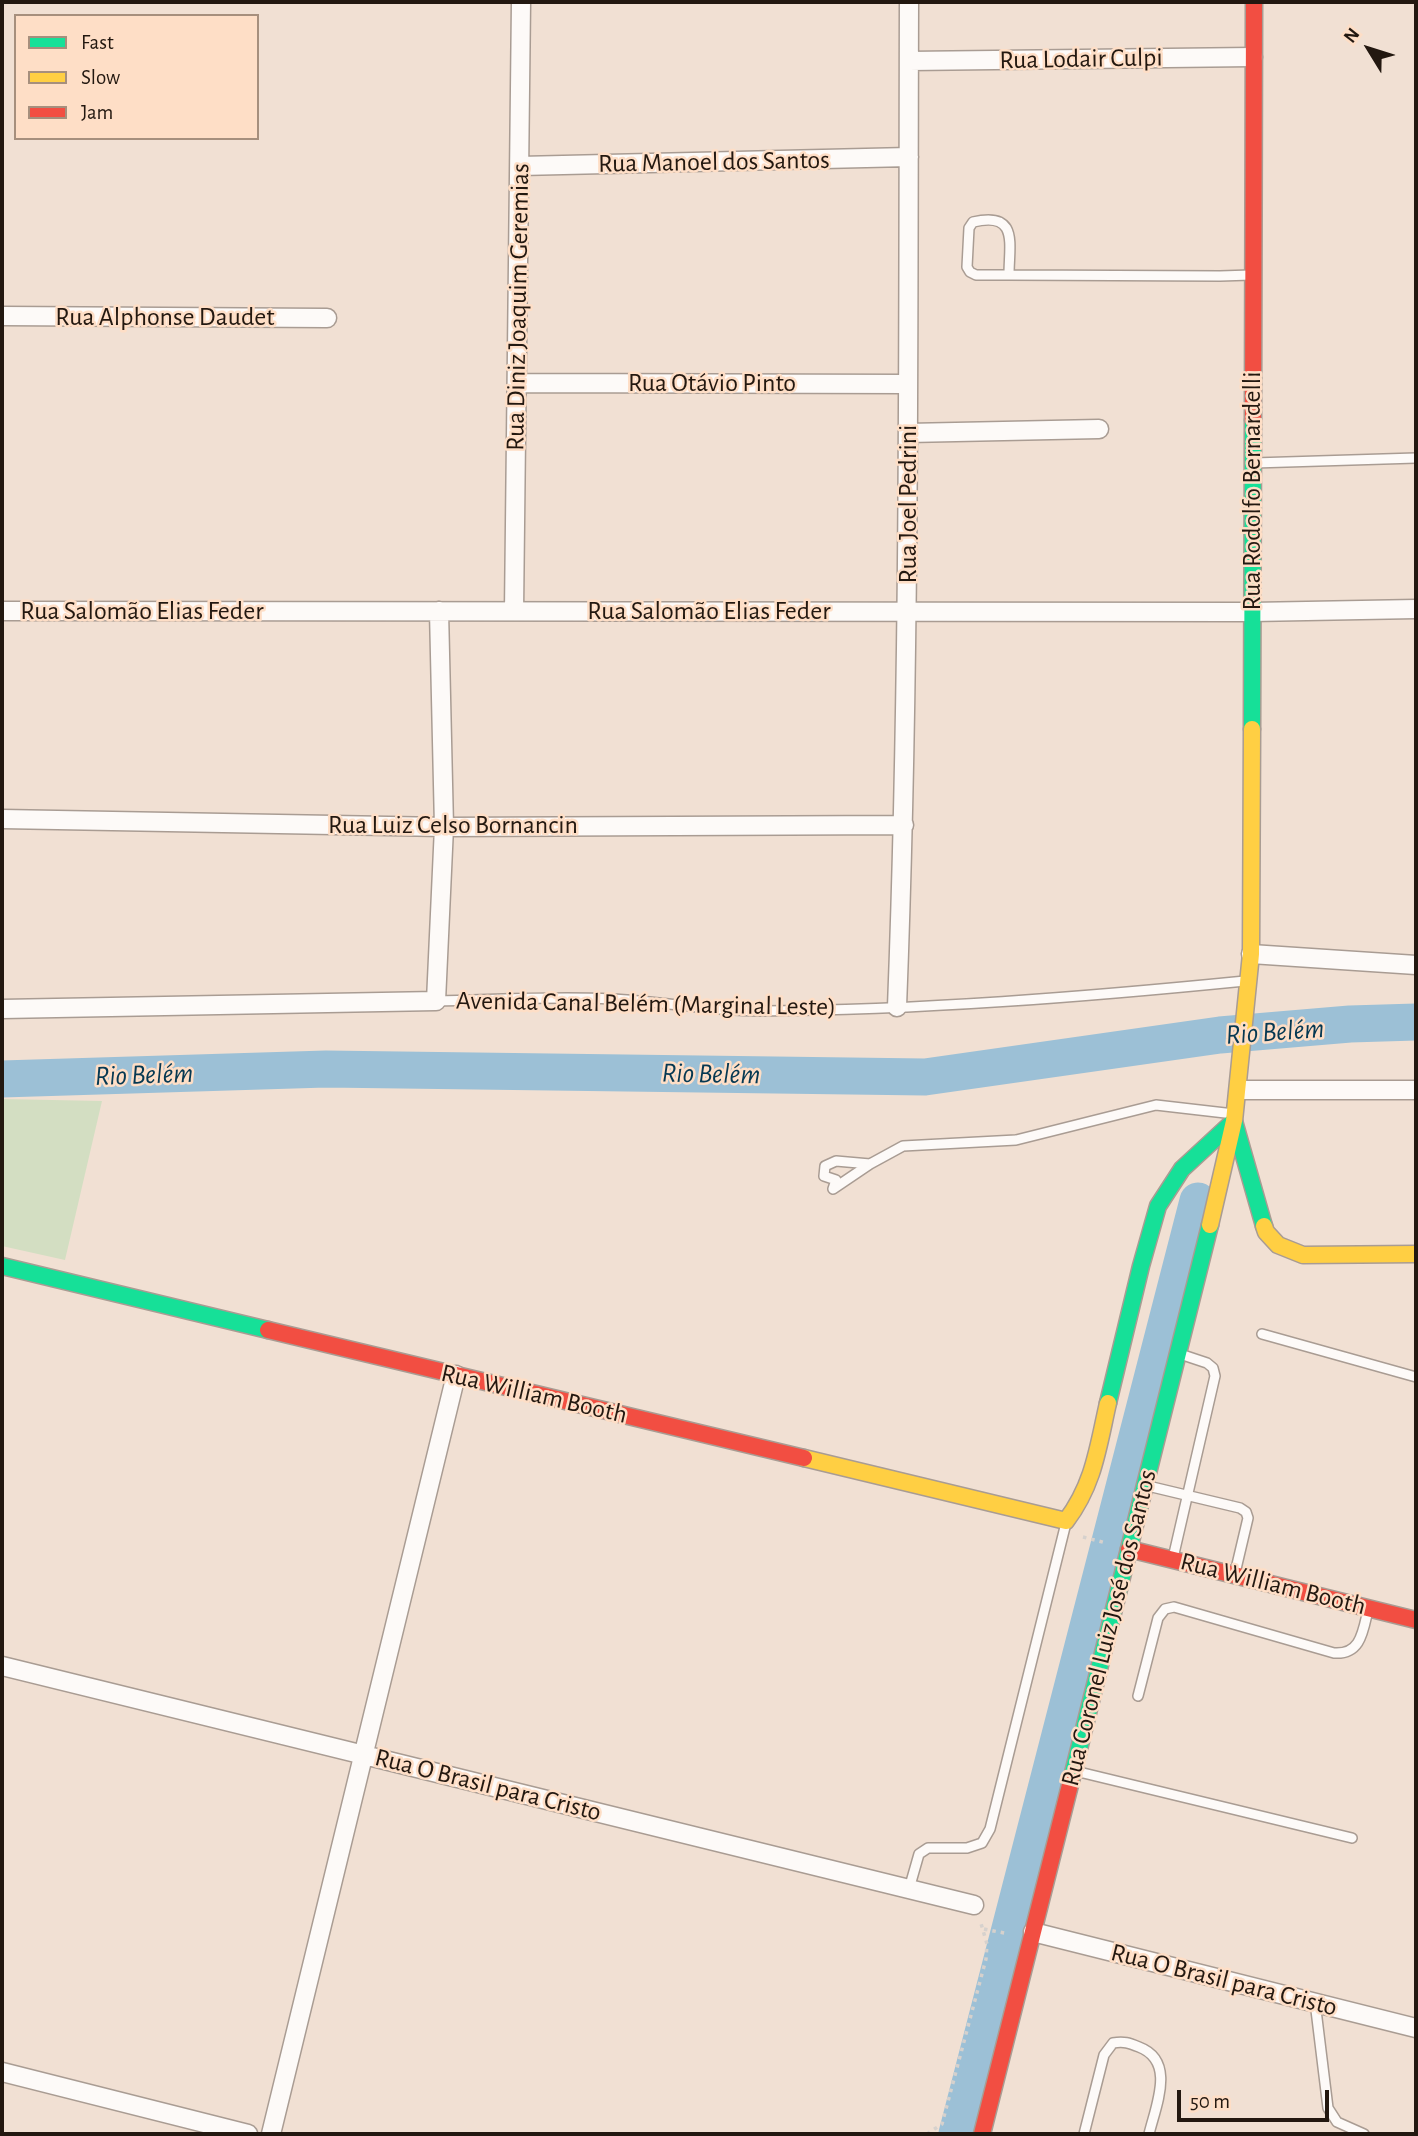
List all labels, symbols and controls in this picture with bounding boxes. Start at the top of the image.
legend [14,14,259,140]
north arrow [1334,14,1404,84]
text: N [1341,25,1364,47]
text: Fast [81,32,114,53]
street label: Rua Lodair Culpi [999,42,1163,76]
text: Slow [81,67,120,88]
text: Jam [81,102,113,123]
street label: Rua Manoel dos Santos [598,144,830,180]
street label: Rua Diniz Joaquim Geremias [500,163,536,451]
street label: Rua Alphonse Daudet [55,301,275,333]
street label: Rua Otávio Pinto [628,367,796,399]
street label: Rua Rodolfo Bernardelli [1236,371,1268,611]
street label: Rua Joel Pedrini [892,425,924,583]
street label: Rua Salomão Elias Feder [20,595,264,627]
street label: Rua Salomão Elias Feder [587,595,831,627]
street label: Rua Luiz Celso Bornancin [328,809,578,841]
street label: Avenida Canal Belém (Marginal Leste) [456,985,836,1023]
water label: Rio Belém [1225,1012,1325,1052]
water label: Rio Belém [94,1056,194,1094]
water label: Rio Belém [661,1056,761,1092]
street label: Rua William Booth [438,1357,630,1431]
street label: Rua Coronel Luiz José dos Santos [1055,1467,1163,1789]
street label: Rua William Booth [1177,1546,1369,1622]
street label: Rua O Brasil para Cristo [372,1742,604,1828]
street label: Rua O Brasil para Cristo [1108,1937,1340,2023]
scale bar [1180,2076,1332,2120]
text: 50 m [1190,2091,1230,2112]

